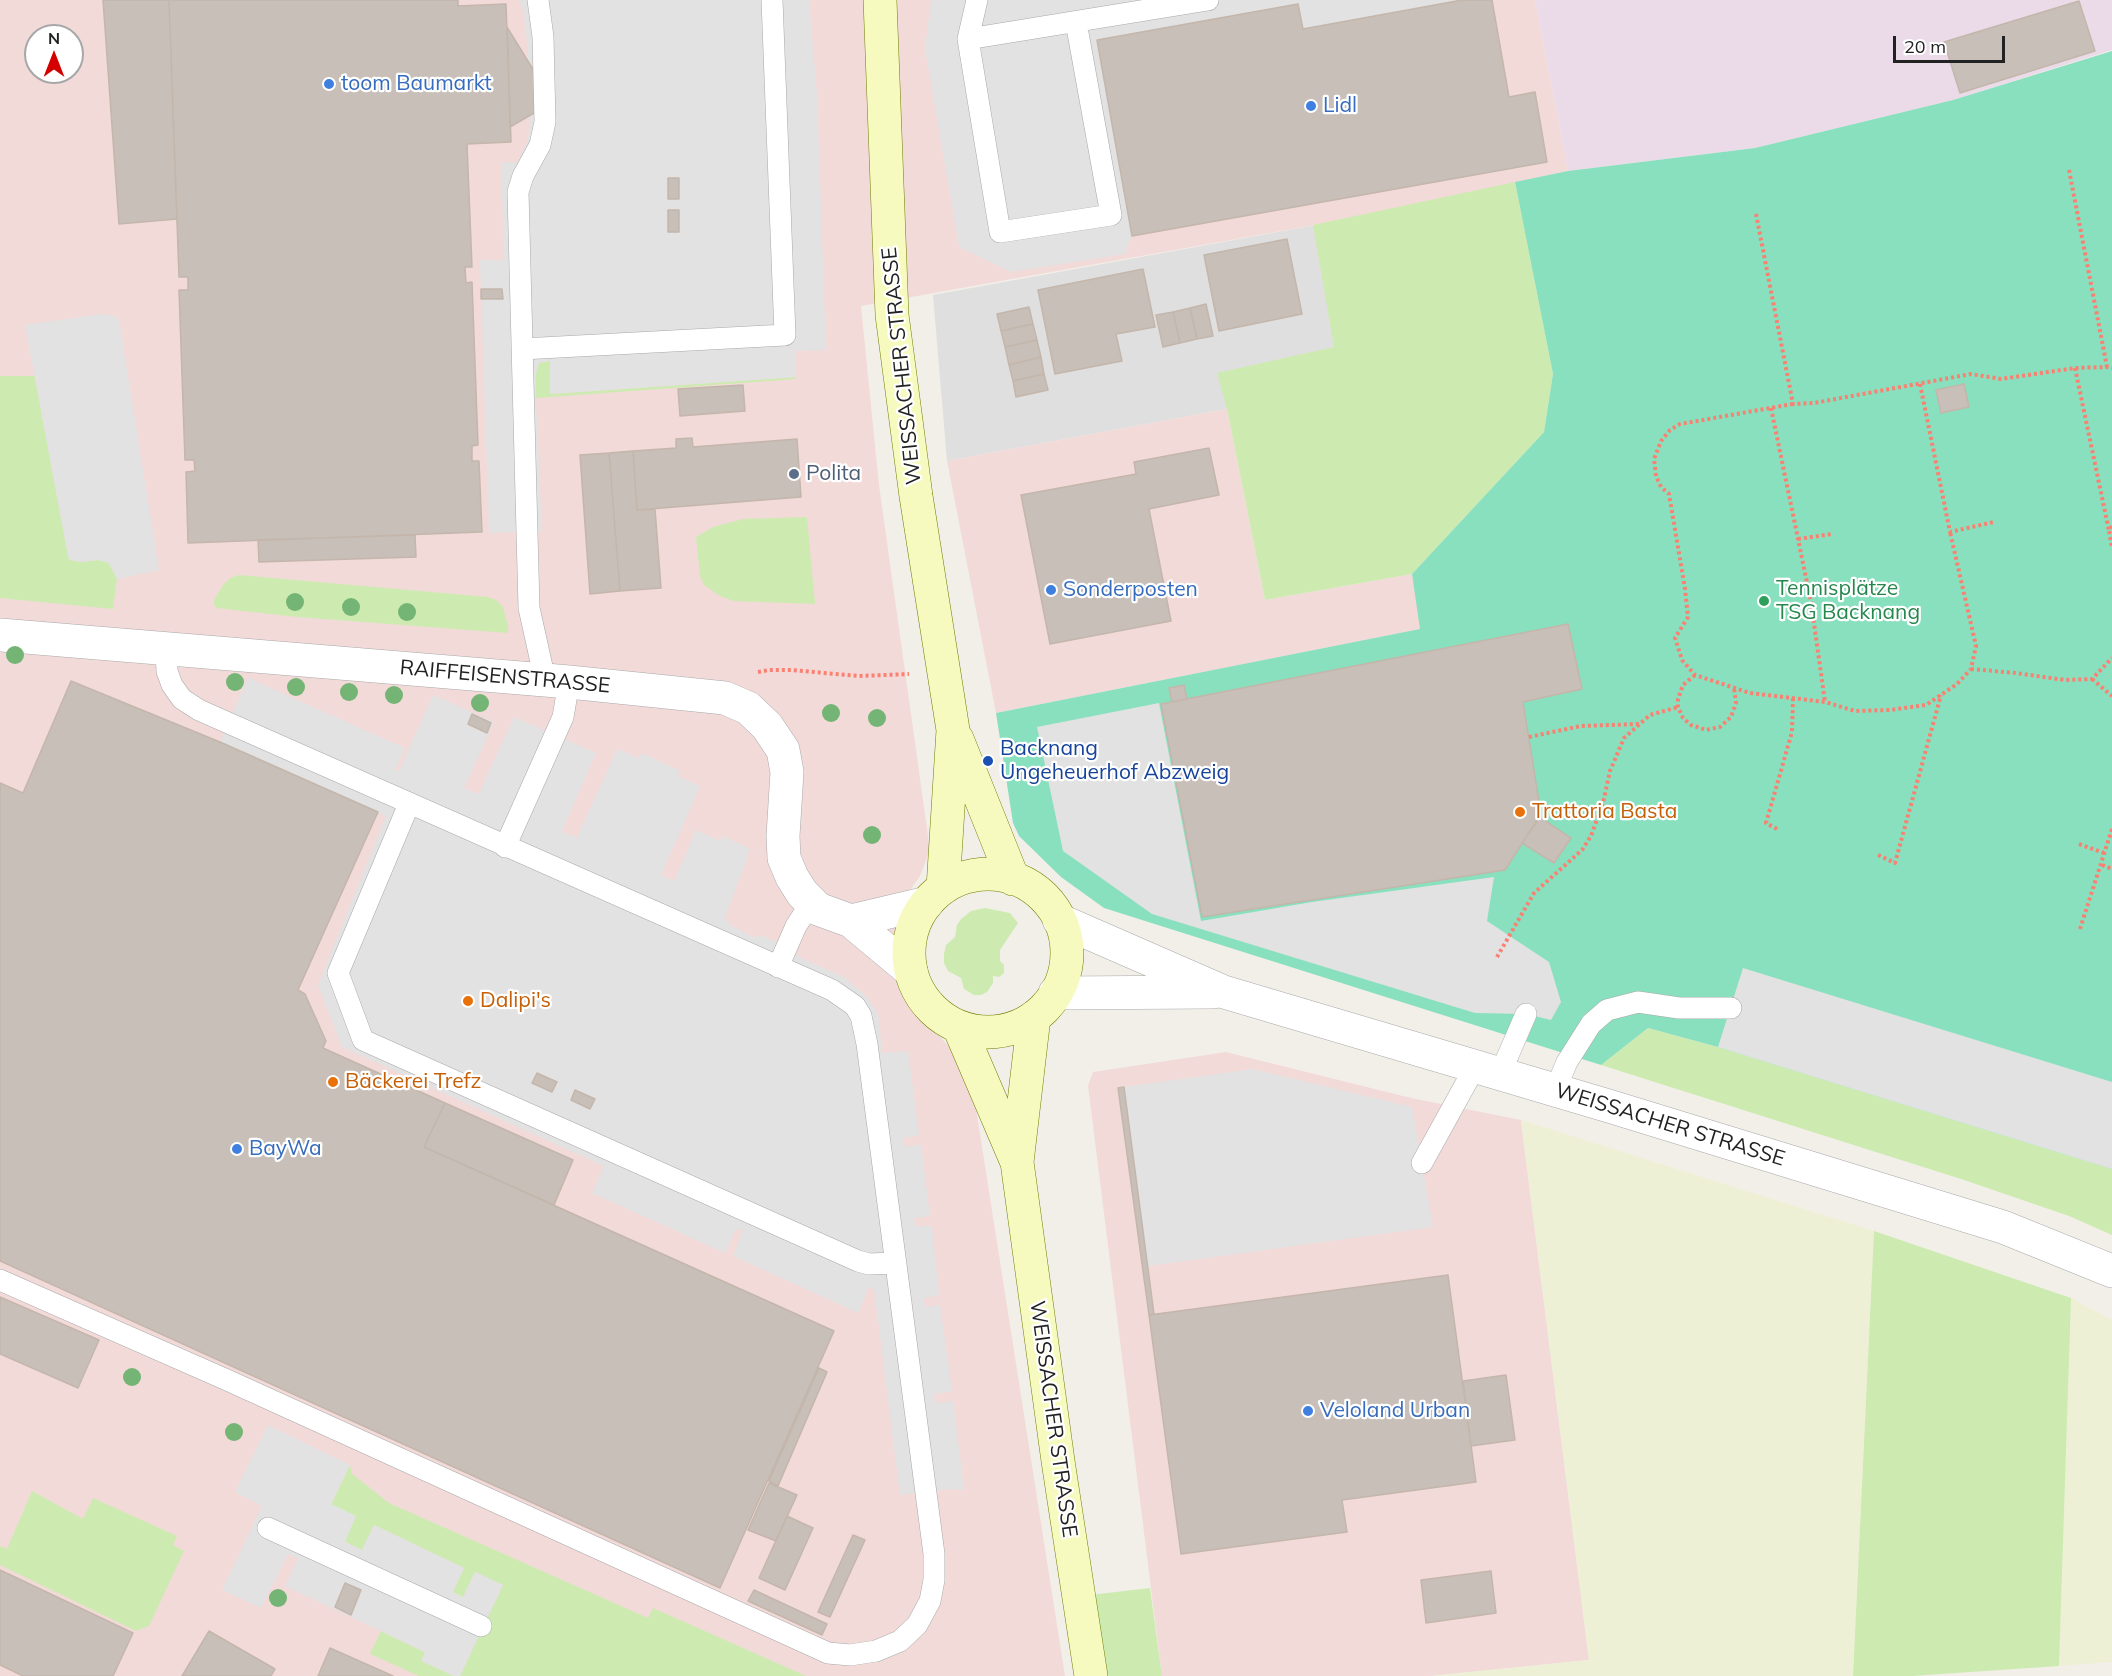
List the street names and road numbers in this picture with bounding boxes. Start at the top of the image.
street label: WEISSACHER STRASSE [877,246,927,486]
street label: RAIFFEISENSTRASSE [399,655,611,699]
street label: WEISSACHER STRASSE [1552,1078,1788,1172]
street label: WEISSACHER STRASSE [1024,1299,1082,1539]

